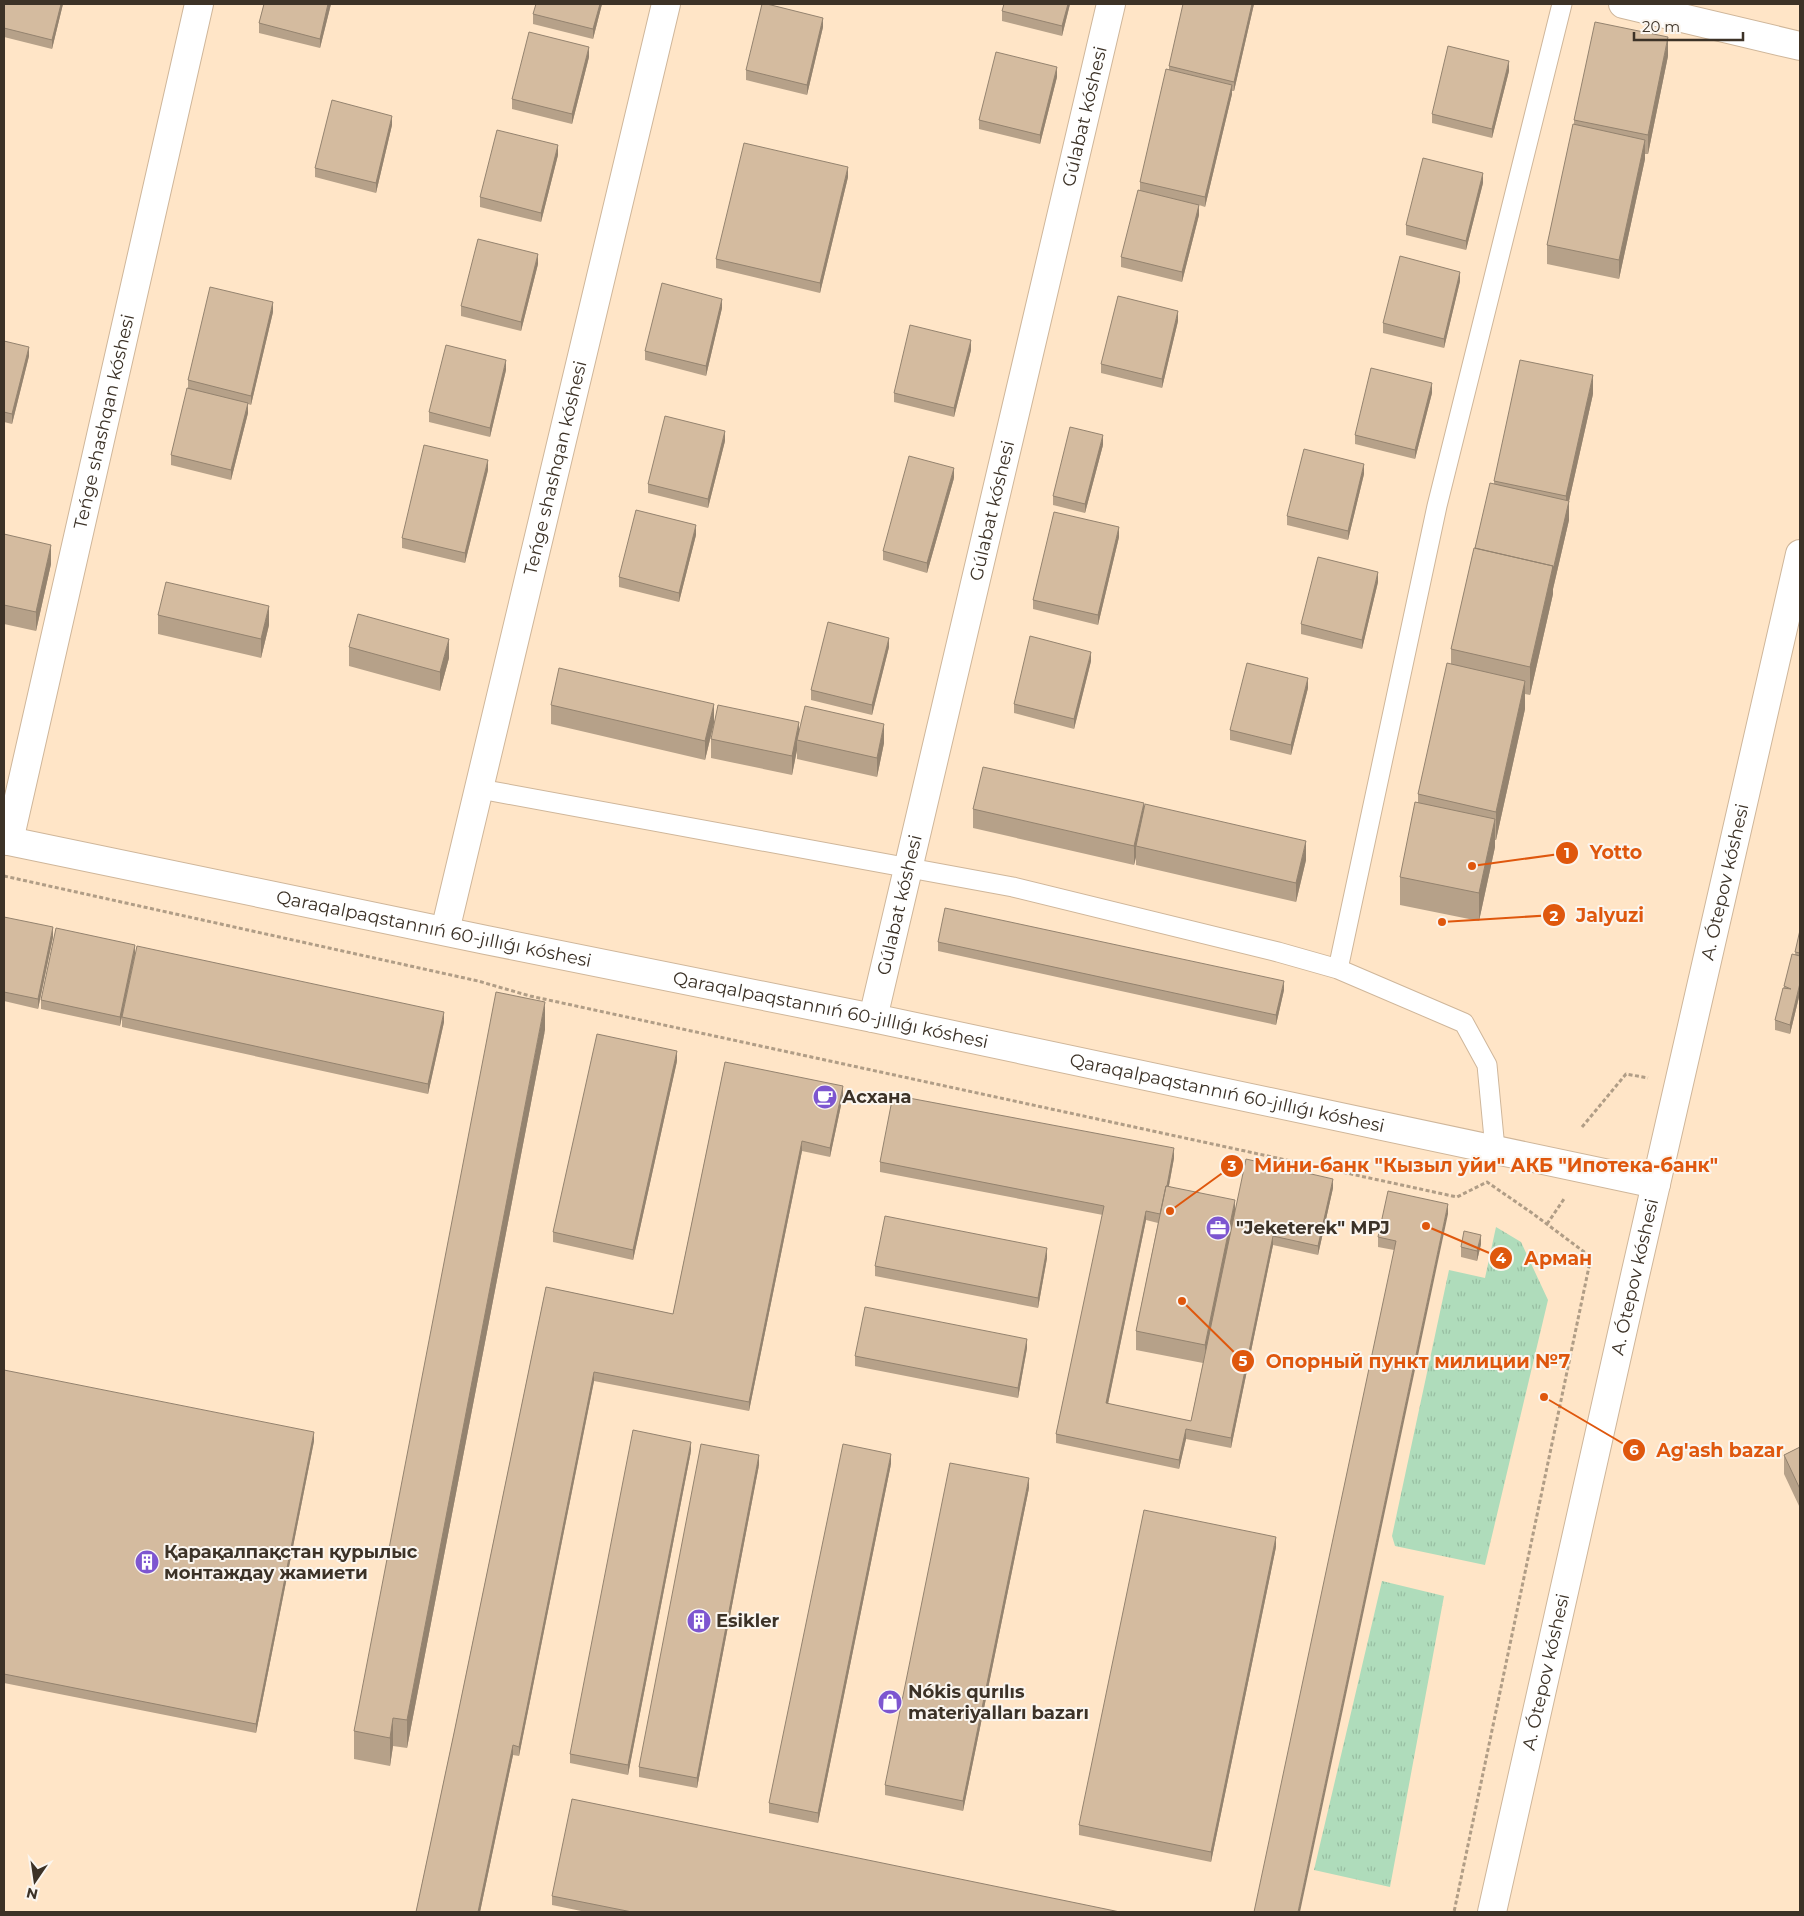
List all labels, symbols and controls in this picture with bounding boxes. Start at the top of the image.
scale bar [1634,10,1743,42]
text: 20 m [1642,17,1680,36]
street label: Gúlabat kóshesi [1057,44,1112,189]
street label: Teńge shashqan kóshesi [69,312,139,531]
street label: Teńge shashqan kóshesi [519,359,592,577]
street label: Gúlabat kóshesi [965,438,1019,583]
street label: A. Ótepov kóshesi [1696,802,1754,962]
street label: Gúlabat kóshesi [872,833,927,977]
callout: Yotto [1555,836,1652,870]
text: Yotto [1589,841,1642,864]
text: 1 [1564,843,1570,862]
street label: Qaraqalpaqstannıń 60-jıllıǵı kóshesi [274,886,593,972]
callout: Jalyuzi [1541,898,1655,932]
text: Jalyuzi [1575,904,1644,927]
text: 2 [1550,906,1559,925]
street label: Qaraqalpaqstannıń 60-jıllıǵı kóshesi [671,967,990,1053]
street label: Qaraqalpaqstannıń 60-jıllıǵı kóshesi [1068,1049,1387,1137]
cafe icon: Асхана [812,1084,838,1110]
place label: Асхана [842,1086,911,1108]
callout: Мини-банк "Кызыл уйи" АКБ "Ипотека-банк" [1219,1149,1728,1183]
text: Мини-банк "Кызыл уйи" АКБ "Ипотека-банк" [1254,1154,1718,1177]
text: 3 [1227,1156,1237,1175]
street label: A. Ótepov kóshesi [1606,1196,1663,1357]
office icon: "Jeketerek" MPJ [1205,1215,1231,1241]
place label: "Jeketerek" MPJ [1236,1217,1390,1239]
callout: Арман [1488,1241,1602,1275]
text: Арман [1524,1247,1592,1270]
text: 4 [1496,1248,1507,1267]
callout: Опорный пункт милиции №7 [1231,1344,1581,1378]
text: Опорный пункт милиции №7 [1266,1350,1571,1373]
text: 5 [1239,1351,1248,1370]
callout: Ag'ash bazar [1622,1433,1794,1467]
text: Ag'ash bazar [1655,1439,1784,1462]
text: 6 [1629,1440,1639,1459]
place label: Қарақалпақстан қурылыс монтаждау жамиети [164,1541,418,1584]
building icon: Қарақалпақстан қурылыс монтаждау жамиети [134,1549,160,1575]
street label: A. Ótepov kóshesi [1518,1592,1574,1752]
building icon: Esikler [686,1608,712,1634]
place label: Esikler [716,1610,780,1632]
place label: Nókis qurılıs materiyalları bazarı [908,1681,1089,1724]
shop icon: Nókis qurılıs materiyalları bazarı [877,1689,903,1715]
north arrow [10,1856,60,1906]
text: N [25,1884,40,1904]

